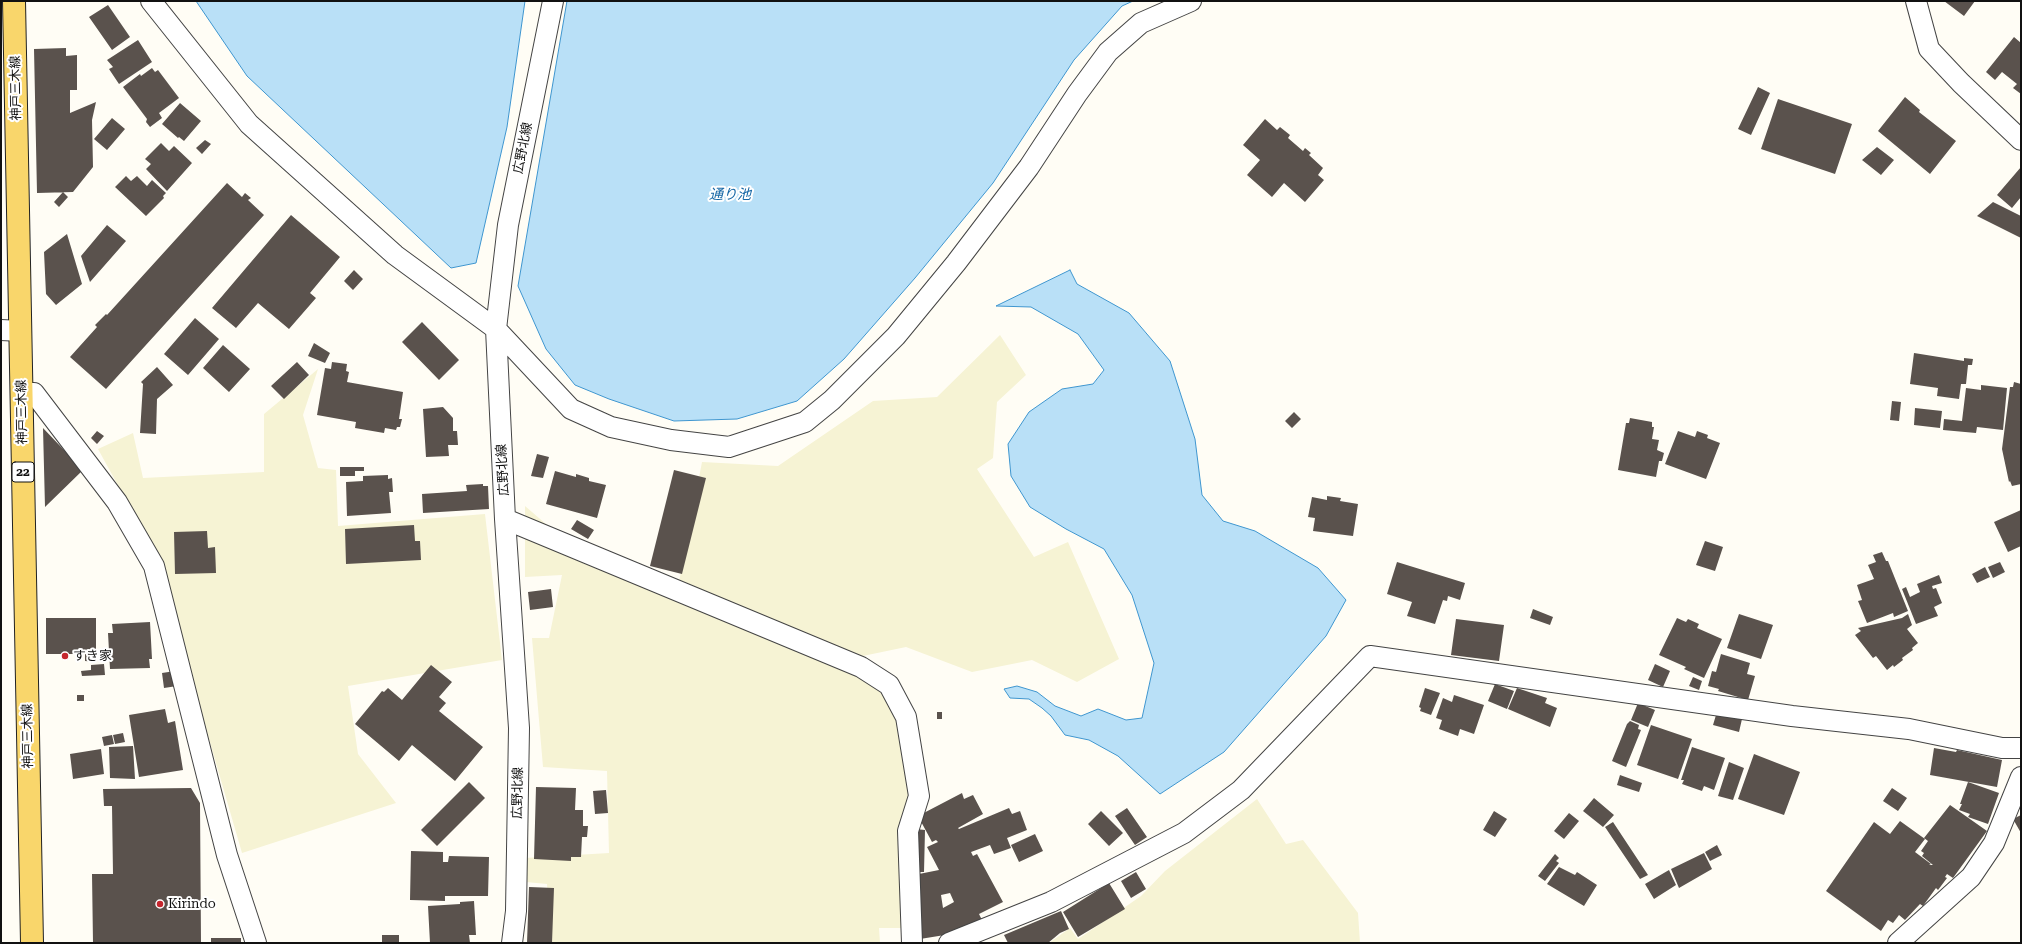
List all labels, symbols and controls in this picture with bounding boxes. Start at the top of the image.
street label: 神戸三木線 [8,55,24,121]
street label: 広野北線 [510,121,536,175]
water label: 通り池 [709,187,751,203]
street label: 神戸三木線 [14,379,30,445]
street label: 広野北線 [494,444,512,496]
road number: 22 [12,462,34,482]
place label: すき家 [73,648,112,664]
marker: すき家 [60,651,70,661]
street label: 神戸三木線 [20,703,36,769]
street label: 広野北線 [510,767,526,819]
place label: Kirindo [168,896,216,912]
marker: Kirindo [155,899,165,909]

